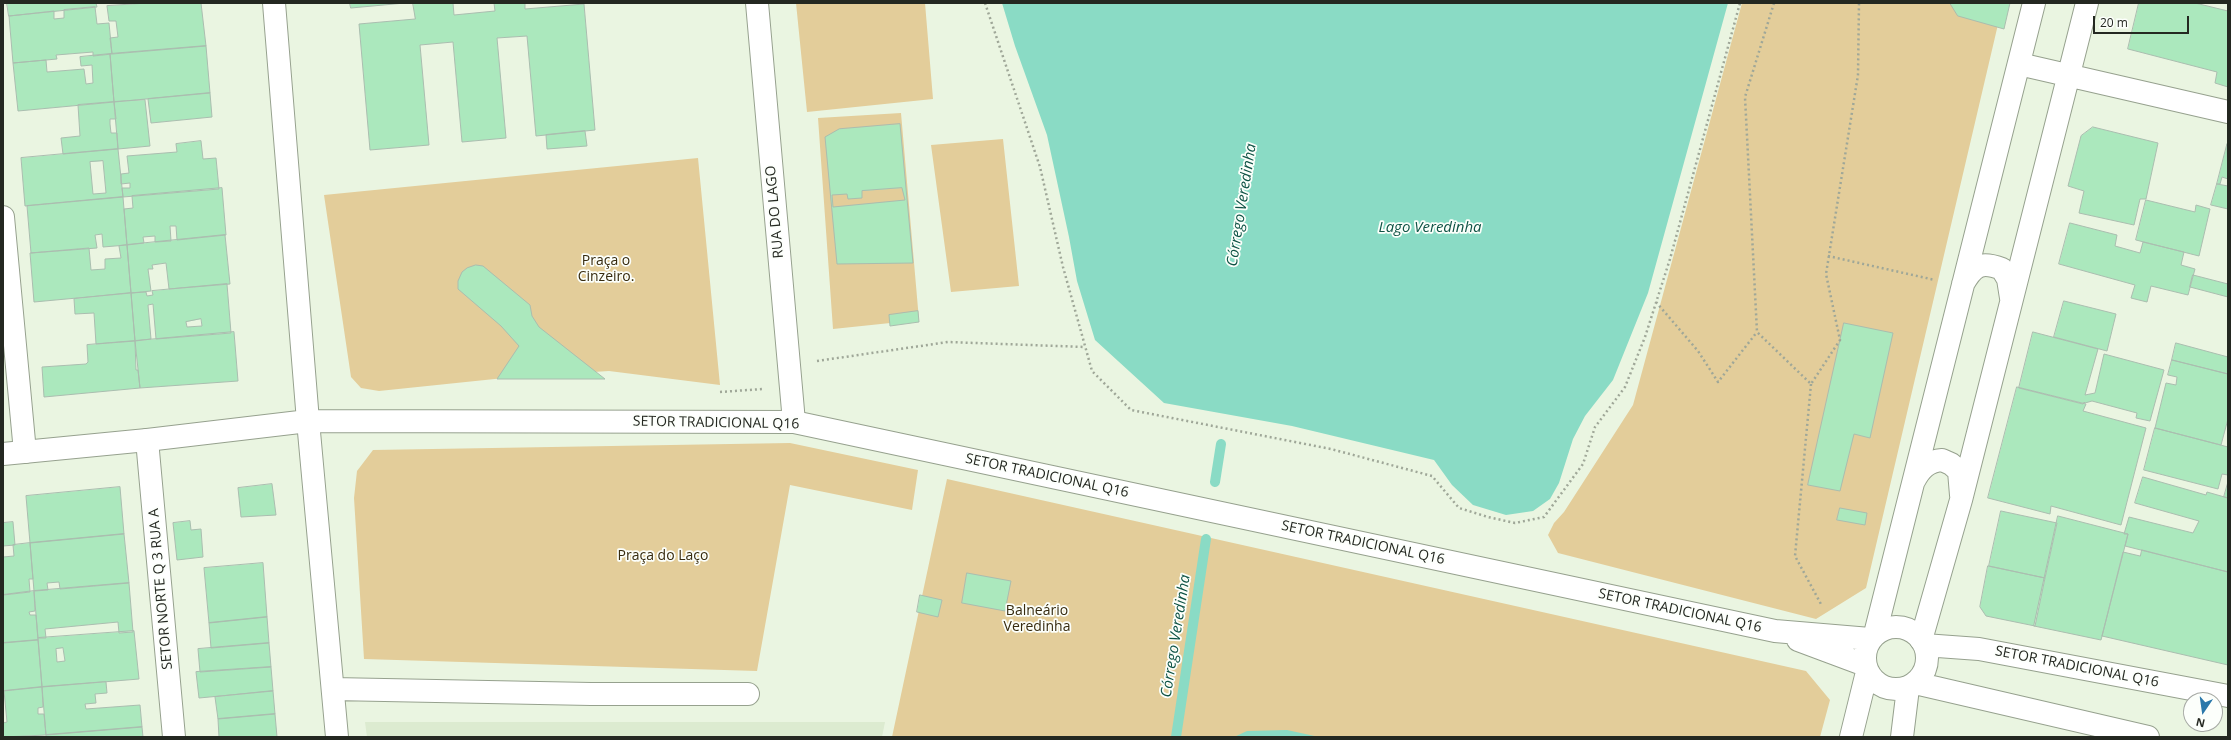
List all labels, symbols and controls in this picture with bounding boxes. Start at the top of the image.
scale bar [2095,8,2191,34]
text: 20 m [2100,14,2128,31]
water label: Córrego Veredinha [1223,142,1261,268]
street label: RUA DO LAGO [763,165,787,259]
water label: Lago Veredinha [1378,219,1482,237]
park label: Praça o Cinzeiro. [578,253,634,286]
street label: SETOR TRADICIONAL Q16 [633,413,799,433]
street label: SETOR TRADICIONAL Q16 [964,450,1130,502]
street label: SETOR NORTE Q 3 RUA A [146,508,176,670]
street label: SETOR TRADICIONAL Q16 [1280,517,1446,569]
park label: Praça do Laço [618,548,708,564]
water label: Córrego Veredinha [1157,573,1195,699]
street label: SETOR TRADICIONAL Q16 [1597,585,1763,637]
park label: Balneário Veredinha [1004,603,1070,636]
street label: SETOR TRADICIONAL Q16 [1994,643,2160,691]
north arrow [2183,692,2223,732]
text: N [2194,715,2206,732]

